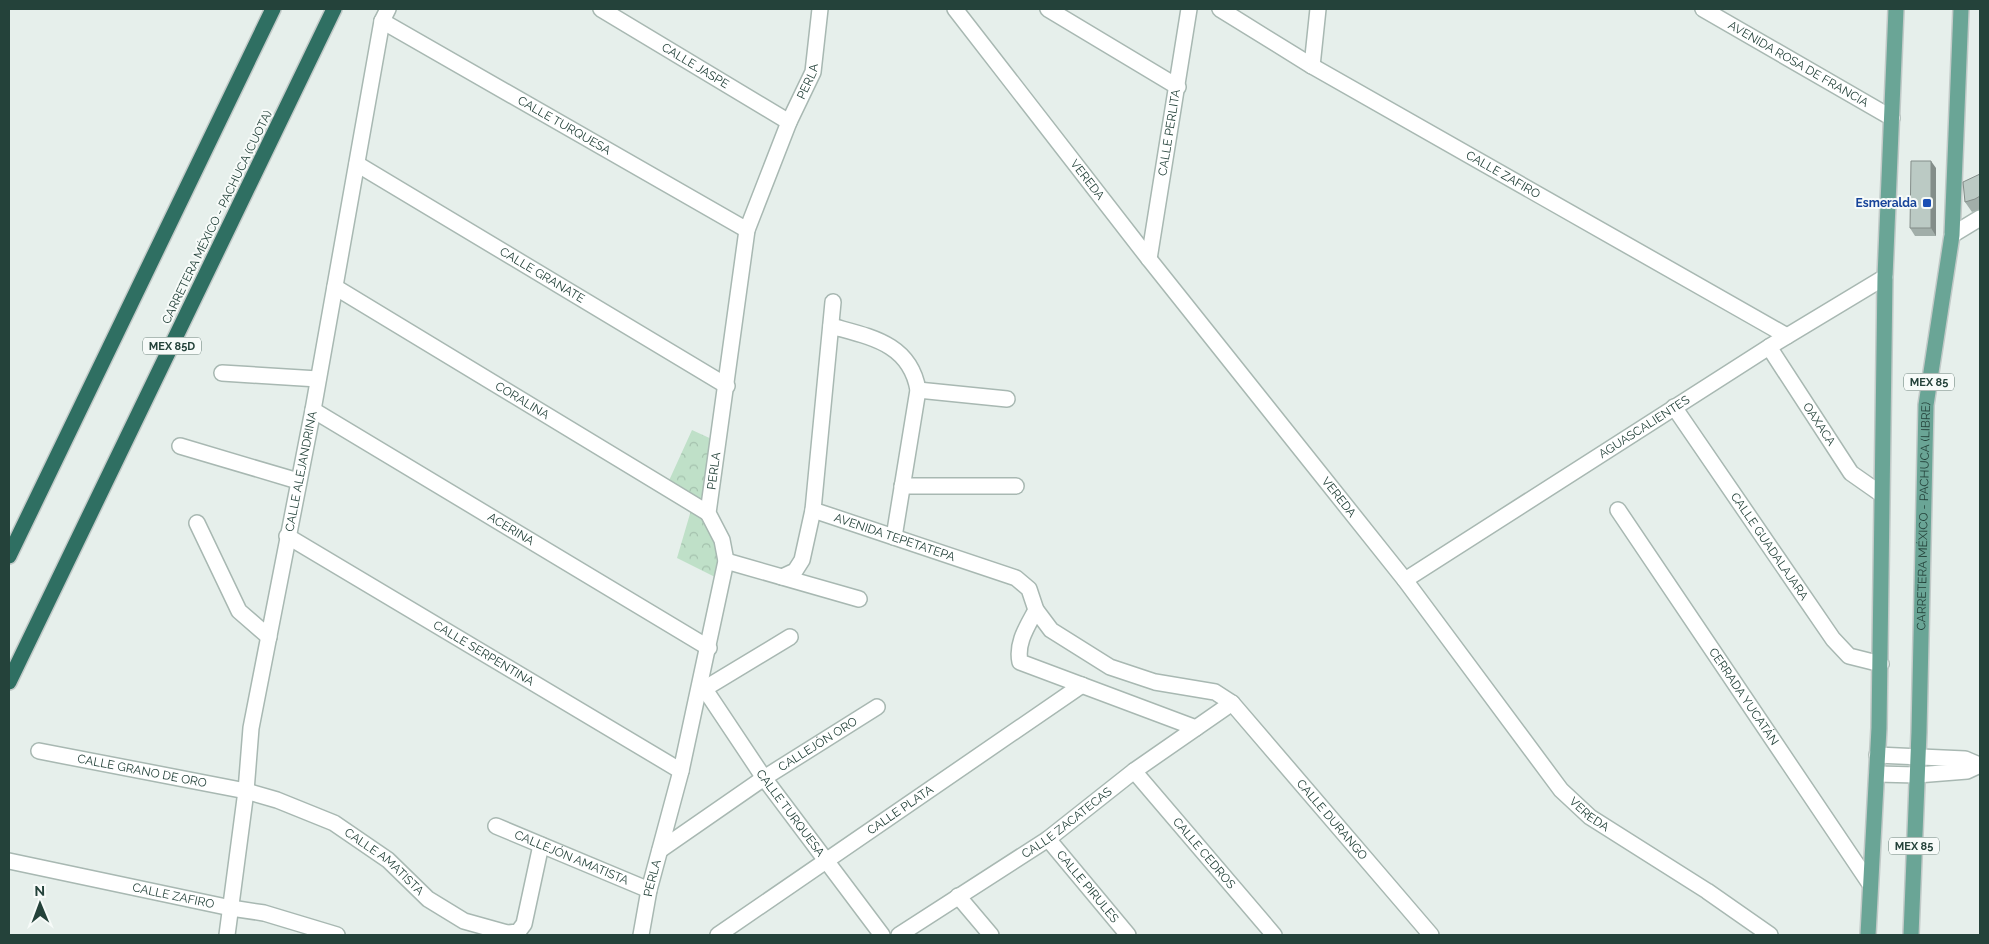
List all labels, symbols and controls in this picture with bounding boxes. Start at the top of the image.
street label: AVENIDA ROSA DE FRANCIA [1726,18,1871,110]
street label: CALLE JASPE [659,40,731,91]
street label: PERLA [794,63,821,102]
street label: CALLE PERLITA [1155,88,1183,177]
street label: CALLE TURQUESA [515,93,613,158]
street label: CARRETERA MÉXICO - PACHUCA (CUOTA) [159,108,275,326]
street label: CALLE ZAFIRO [1463,148,1543,201]
street label: VEREDA [1067,157,1107,203]
place label: Esmeralda [1856,196,1917,210]
marker: Esmeralda [1921,197,1933,209]
street label: CALLE GRANATE [497,244,587,306]
road number: MEX 85D [143,338,201,354]
road number: MEX 85 [1904,374,1954,391]
street label: CORALINA [493,379,552,422]
street label: AGUASCALIENTES [1596,393,1692,461]
street label: OAXACA [1800,400,1838,448]
street label: CARRETERA MÉXICO - PACHUCA (LIBRE) [1914,401,1933,631]
street label: CALLE ALEJANDRINA [282,410,320,533]
street label: PERLA [704,451,723,491]
street label: VEREDA [1319,474,1359,520]
street label: CALLE GUADALAJARA [1728,490,1811,603]
street label: ACERINA [485,510,537,548]
street label: AVENIDA TEPETATEPA [832,511,957,564]
street label: CALLE SERPENTINA [431,618,537,689]
street label: CERRADA YUCATÁN [1706,645,1781,748]
street label: CALLEJÓN ORO [776,714,860,774]
street label: CALLE GRANO DE ORO [76,752,208,790]
street label: CALLE TURQUESA [753,767,828,859]
street label: CALLE DURANGO [1294,777,1370,863]
street label: CALLE PLATA [864,782,936,837]
street label: CALLE ZACATECAS [1019,784,1115,861]
street label: VEREDA [1566,794,1612,834]
street label: CALLE CEDROS [1170,815,1238,892]
street label: CALLE AMATISTA [342,825,427,898]
street label: CALLEJÓN AMATISTA [512,828,631,888]
road number: MEX 85 [1889,838,1939,854]
street label: CALLE PIRULES [1054,848,1122,926]
street label: PERLA [641,858,664,898]
north arrow [15,879,65,929]
street label: CALLE ZAFIRO [131,880,216,911]
text: N [34,883,45,899]

